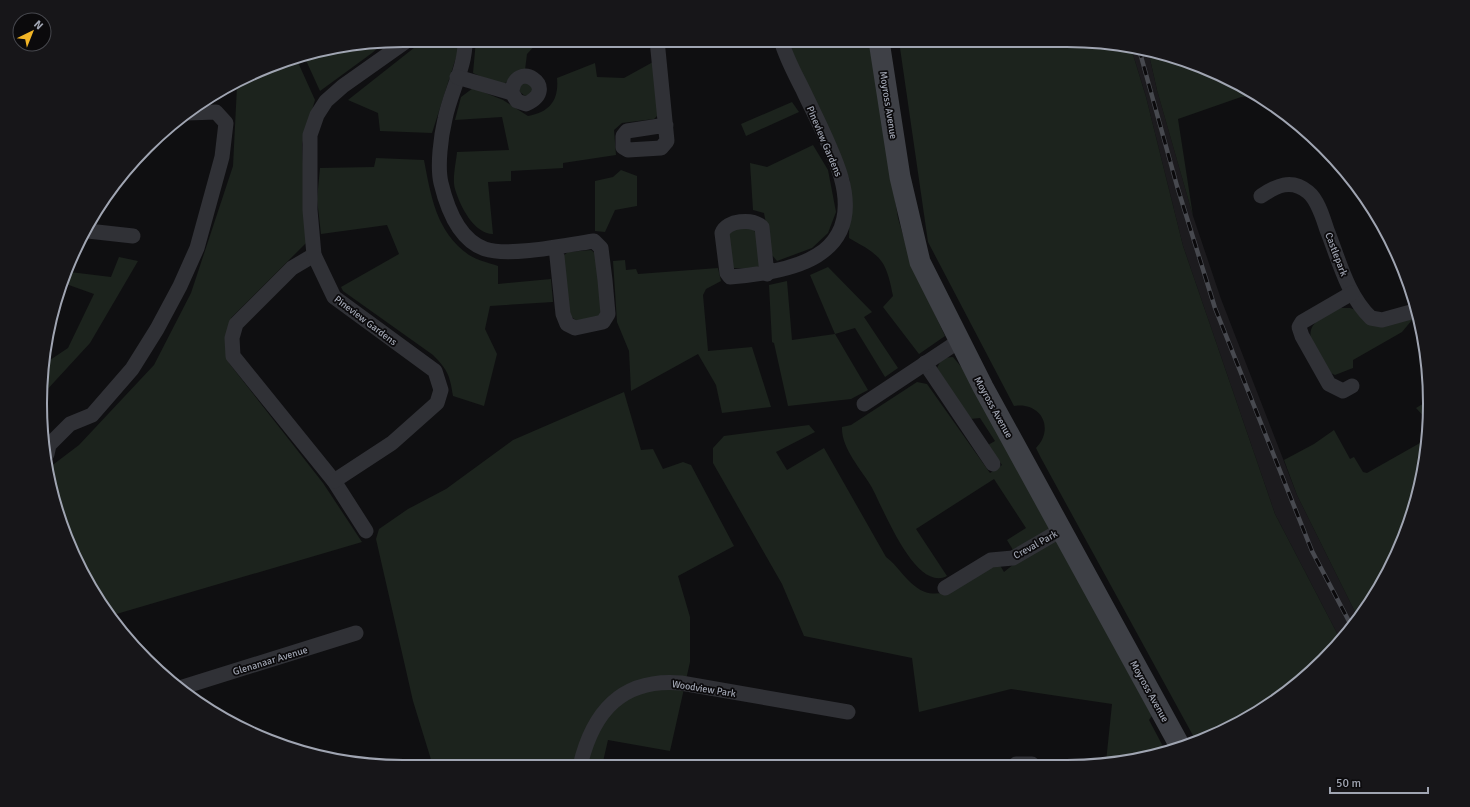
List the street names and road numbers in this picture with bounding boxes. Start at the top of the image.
street label: Moyross Avenue [877,70,899,140]
street label: Pineview Gardens [804,104,845,179]
street label: Castlepark [1322,231,1350,278]
street label: Pineview Gardens [332,293,400,349]
street label: Moyross Avenue [971,375,1015,440]
street label: Creval Park [1011,528,1060,562]
street label: Glenanaar Avenue [231,644,309,678]
street label: Moyross Avenue [1127,659,1171,724]
street label: Woodview Park [671,678,737,700]

